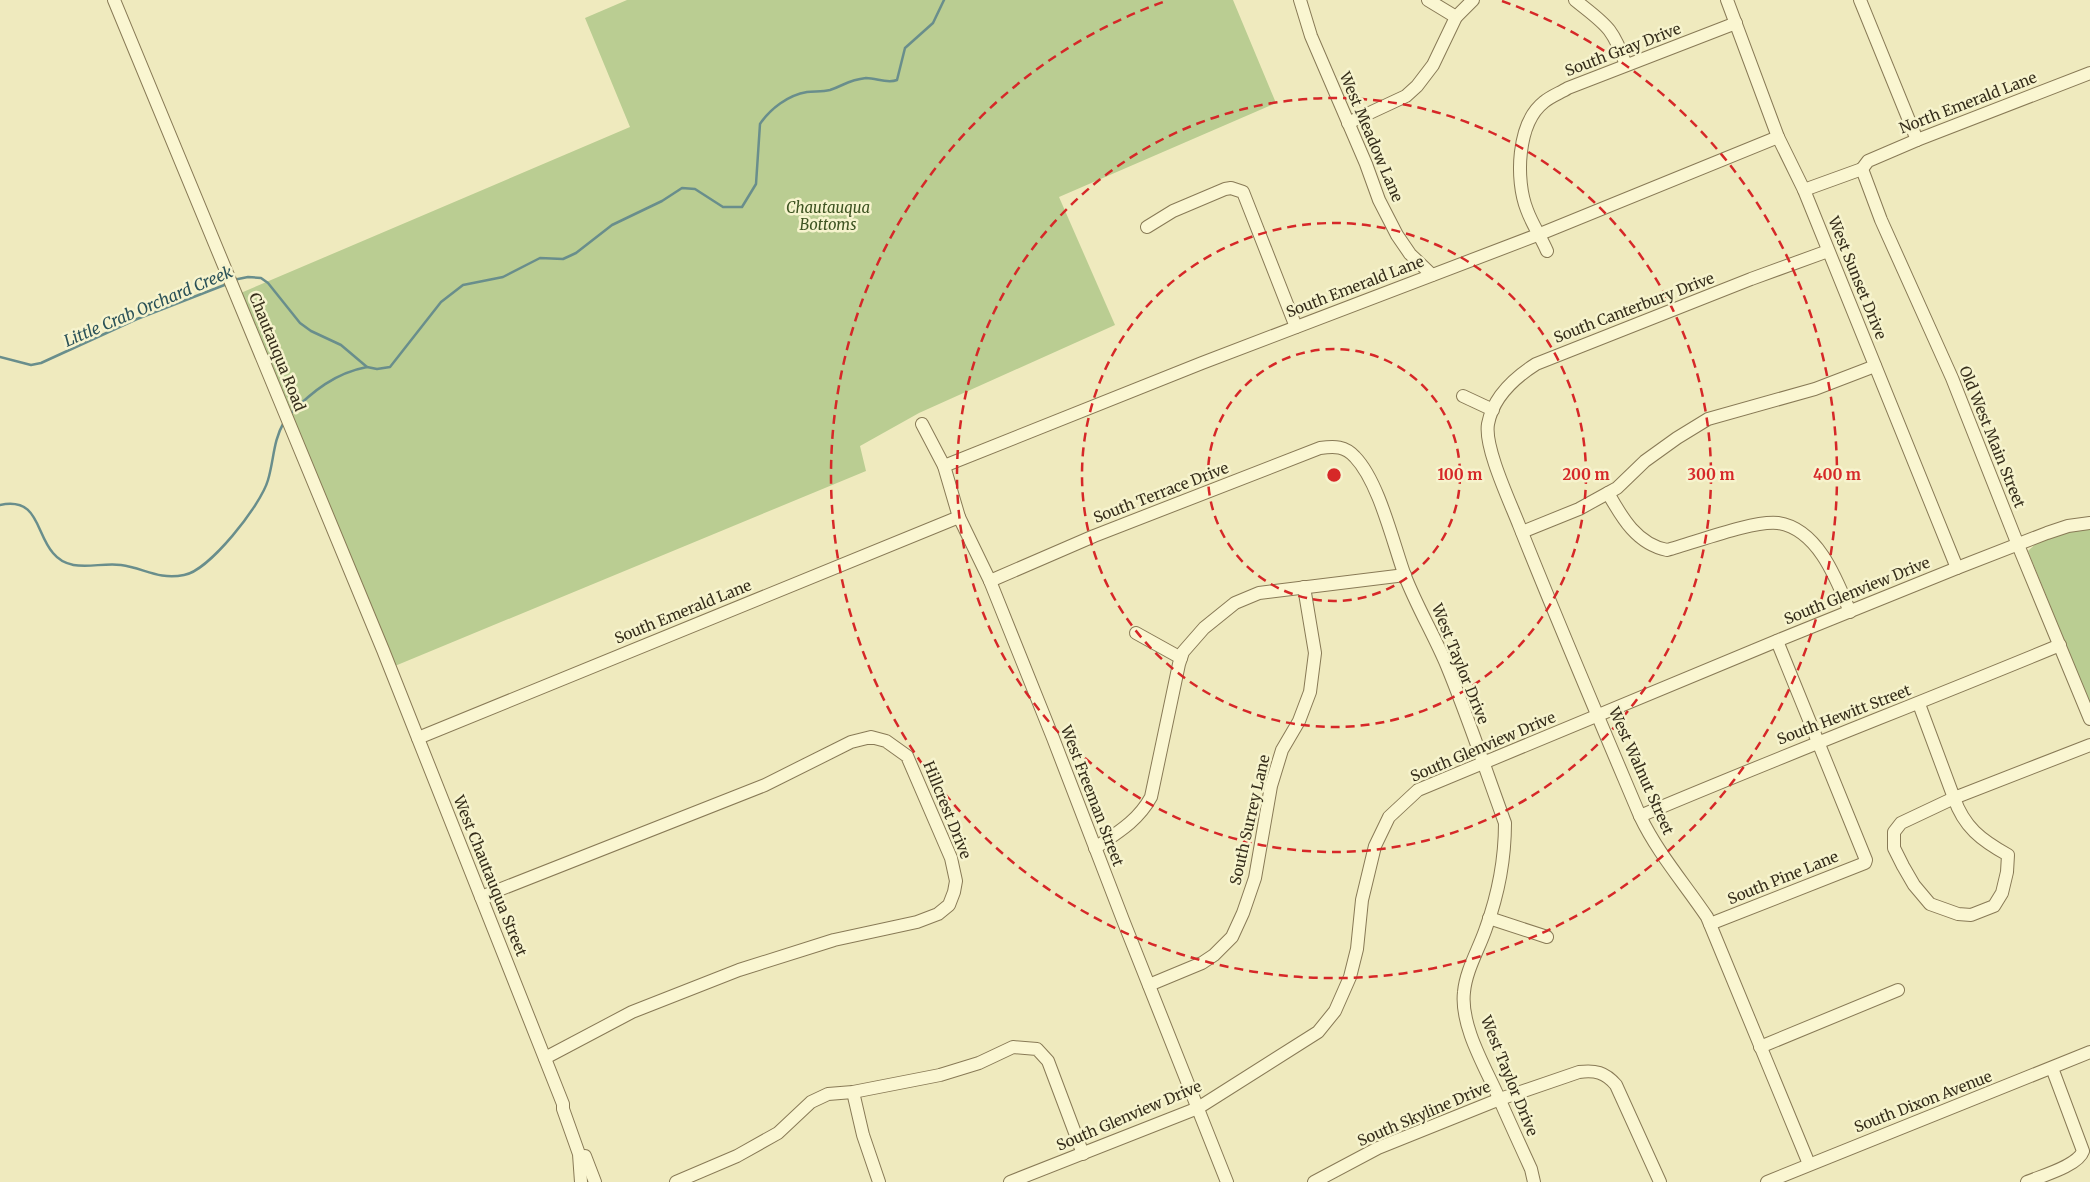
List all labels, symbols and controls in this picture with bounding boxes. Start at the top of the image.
street label: South Gray Drive [1562,19,1684,80]
street label: North Emerald Lane [1896,67,2039,138]
street label: West Meadow Lane [1335,68,1407,205]
park label: Chautauqua Bottoms [786,198,870,234]
street label: West Sunset Drive [1824,213,1891,342]
street label: South Emerald Lane [1283,251,1427,322]
water label: Little Crab Orchard Creek [61,261,236,351]
street label: South Canterbury Drive [1551,268,1717,347]
street label: Chautauqua Road [245,290,310,414]
street label: Old West Main Street [1955,363,2030,511]
street label: South Terrace Drive [1091,458,1231,527]
text: 100 m [1438,465,1482,484]
text: 200 m [1562,465,1610,484]
text: 300 m [1687,465,1735,484]
text: 400 m [1813,465,1861,484]
centre of rings [1325,466,1343,484]
street label: South Glenview Drive [1781,553,1933,629]
street label: South Emerald Lane [612,575,754,648]
street label: West Taylor Drive [1427,600,1493,727]
street label: South Hewitt Street [1774,680,1914,749]
street label: West Walnut Street [1604,703,1678,838]
street label: South Glenview Drive [1407,707,1558,786]
street label: West Freeman Street [1056,722,1128,869]
street label: South Surrey Lane [1225,753,1274,887]
street label: Hillcrest Drive [919,758,976,862]
street label: West Chautauqua Street [449,792,531,959]
street label: South Pine Lane [1725,847,1841,908]
street label: West Taylor Drive [1476,1012,1542,1139]
street label: South Dixon Avenue [1851,1066,1995,1137]
street label: South Glenview Drive [1053,1076,1204,1155]
street label: South Skyline Drive [1354,1077,1493,1150]

